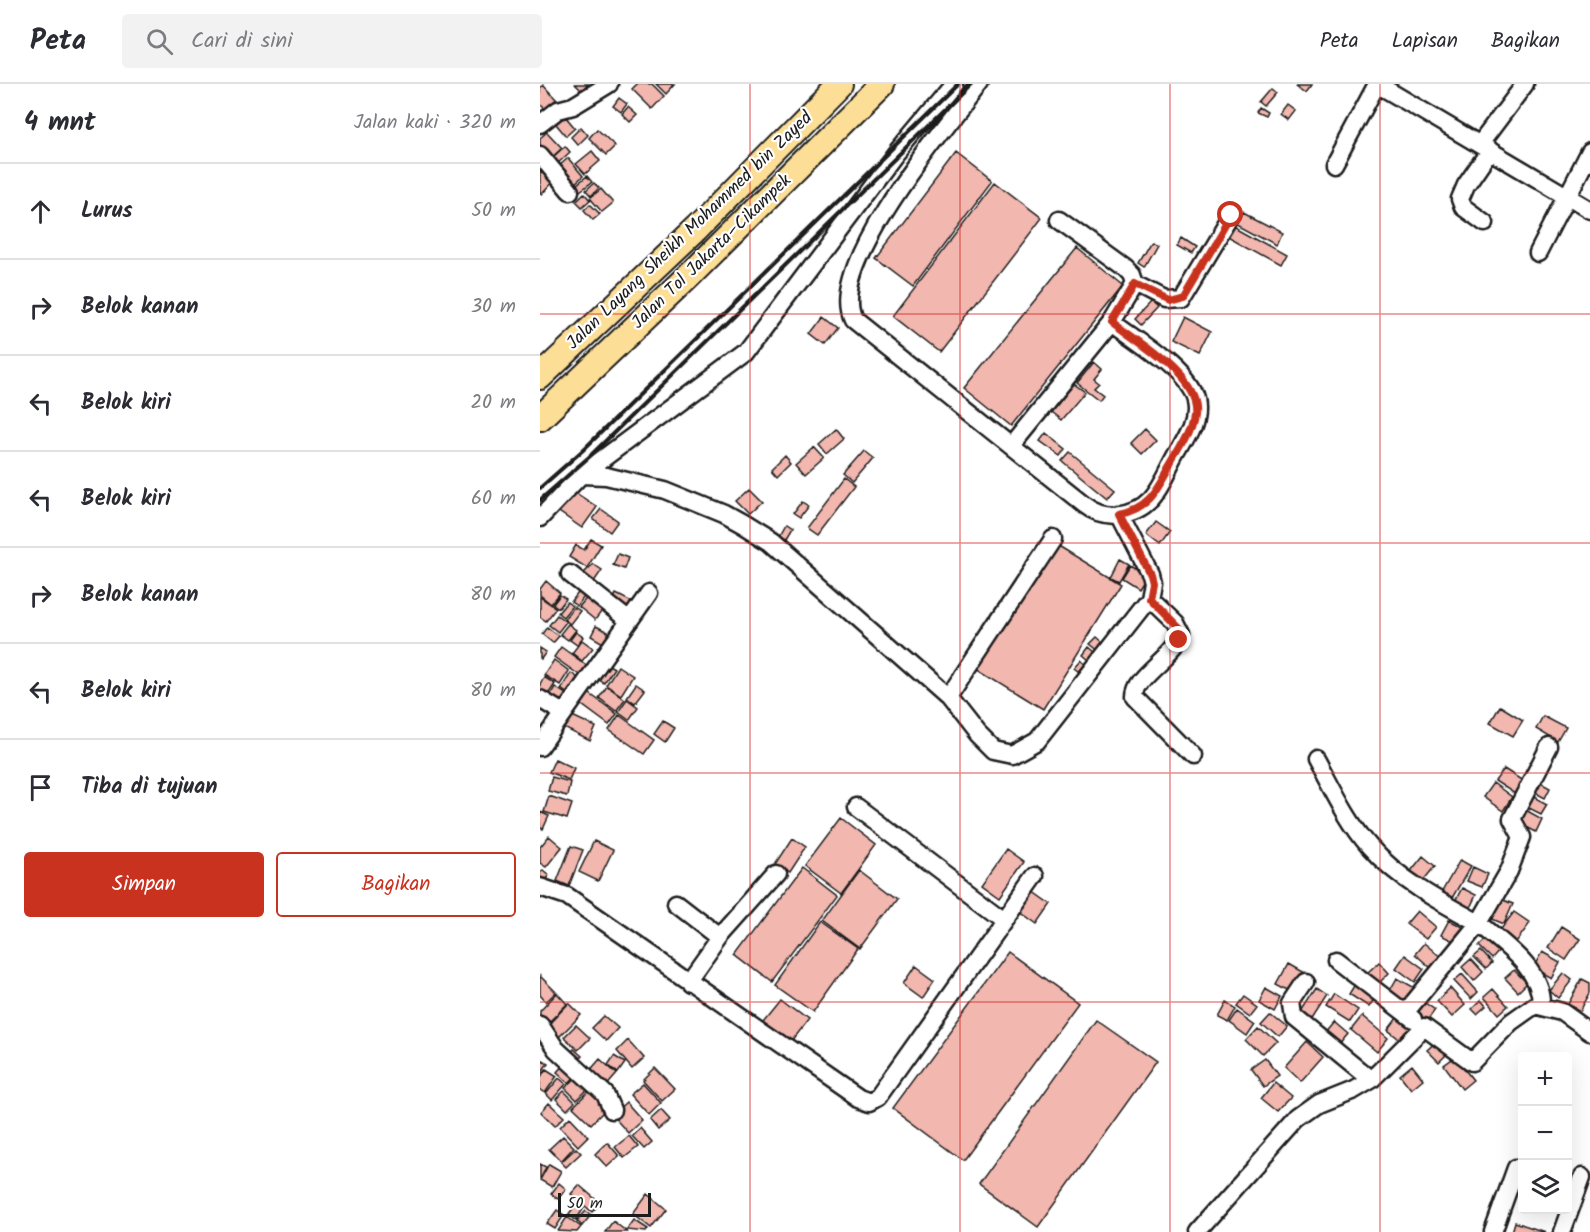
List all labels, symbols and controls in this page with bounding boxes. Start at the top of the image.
search box [122,14,542,68]
text: Peta [30,19,86,64]
text: Cari di sini [191,24,292,59]
icon: search [143,25,176,58]
text: Peta [1320,25,1359,58]
text: Lapisan [1392,25,1458,58]
text: Bagikan [1491,25,1560,58]
text: 4 mnt [24,102,96,144]
street label: Jalan Layang Sheikh Mohammed bin Zayed [560,104,821,357]
text: Jalan kaki · 320 m [354,107,516,139]
street label: Jalan Tol Jakarta–Cikampek [625,167,799,337]
text: Lurus [81,194,133,229]
icon: ahead [24,195,57,228]
text: 50 m [471,195,516,227]
route start [1217,201,1243,227]
text: Belok kanan [81,290,198,325]
icon: right [24,291,57,324]
text: 30 m [471,291,516,323]
text: Belok kiri [81,386,171,421]
icon: left [24,387,57,420]
text: 20 m [470,387,516,419]
text: Belok kiri [81,482,171,517]
icon: left [24,483,57,516]
text: 60 m [471,483,516,515]
text: Belok kanan [81,578,198,613]
icon: right [24,579,57,612]
text: 80 m [470,579,516,611]
route end [1165,626,1191,652]
text: Belok kiri [81,674,171,709]
icon: left [24,675,57,708]
text: 80 m [470,675,516,707]
text: Tiba di tujuan [81,770,217,805]
icon: arrive [24,771,57,804]
button: Simpan [24,852,264,917]
button: Bagikan [276,852,516,917]
map controls [1518,1052,1572,1214]
button: + [1518,1052,1572,1106]
button: − [1518,1106,1572,1160]
button: layers [1518,1160,1572,1214]
scale bar [558,1190,651,1218]
text: 50 m [567,1191,603,1216]

